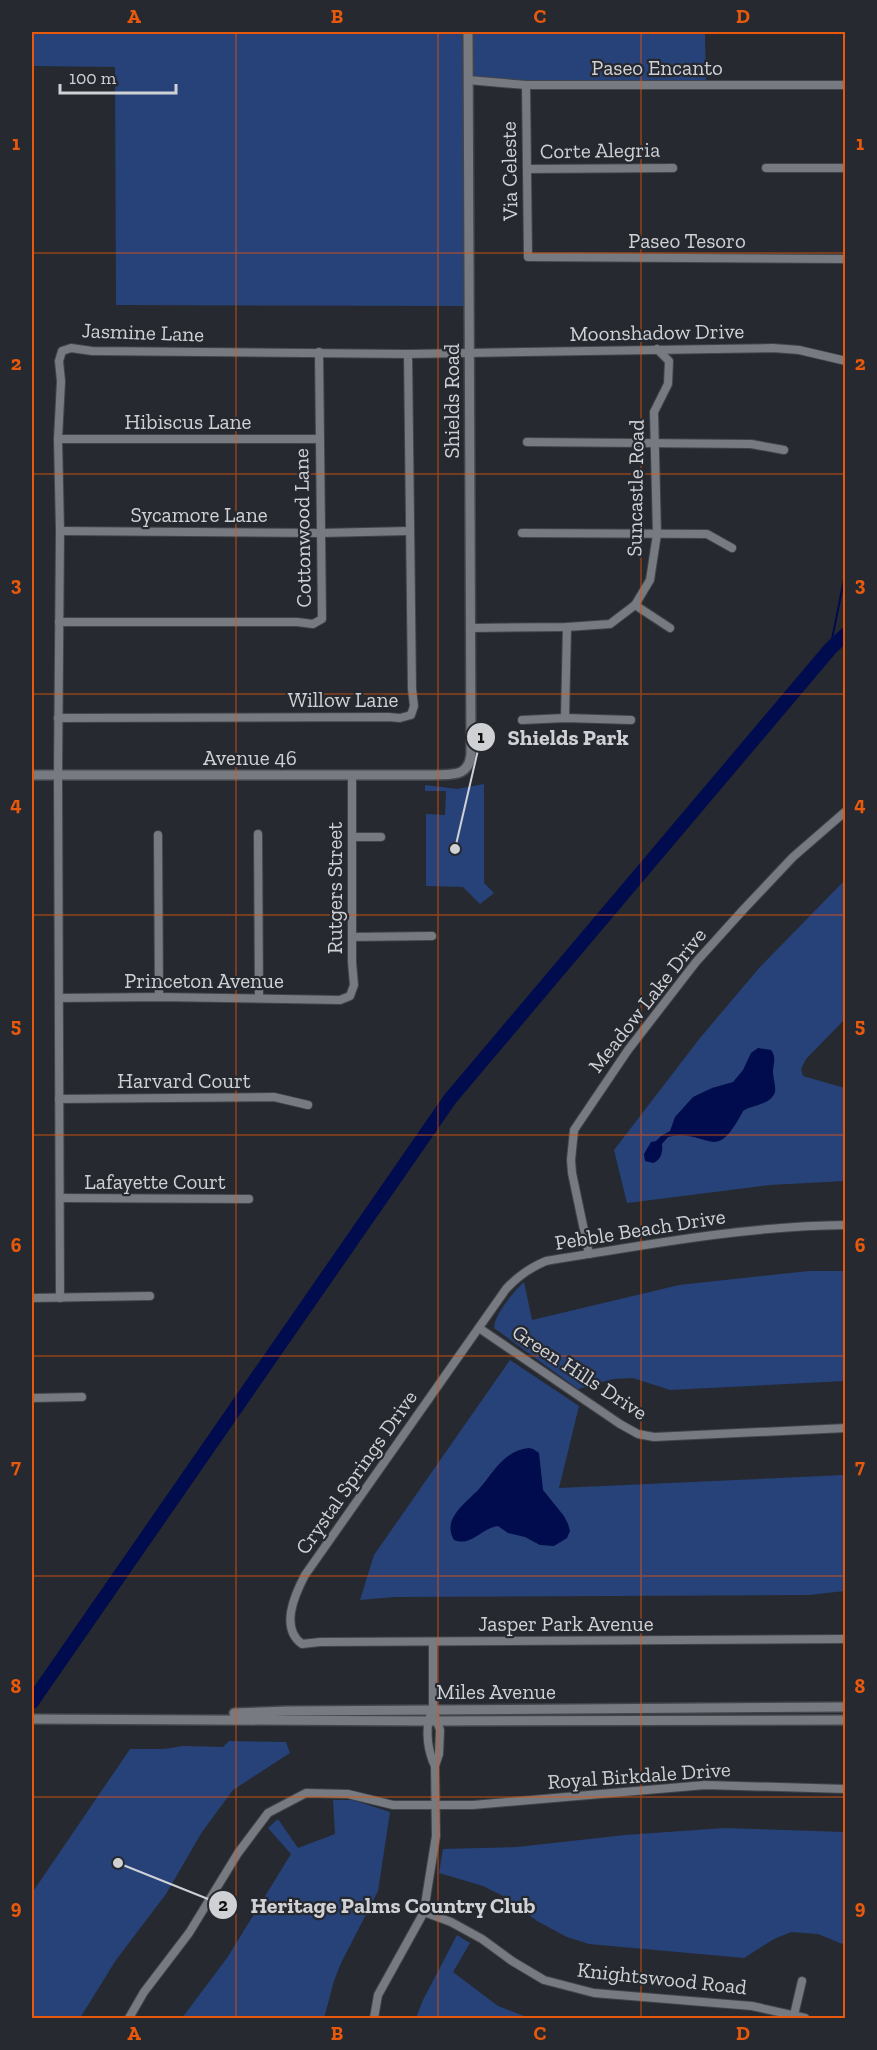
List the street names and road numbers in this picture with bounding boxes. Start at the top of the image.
street label: Paseo Encanto [591,55,723,80]
street label: Via Celeste [496,121,522,222]
street label: Corte Alegria [540,136,660,164]
street label: Paseo Tesoro [628,228,746,253]
street label: Jasmine Lane [81,317,205,347]
street label: Moonshadow Drive [569,318,745,346]
street label: Shields Road [439,343,464,458]
street label: Hibiscus Lane [125,409,252,434]
street label: Suncastle Road [621,419,649,557]
street label: Cottonwood Lane [288,448,316,608]
street label: Sycamore Lane [130,502,268,527]
street label: Willow Lane [288,687,398,712]
street label: Avenue 46 [203,745,297,770]
street label: Rutgers Street [322,822,347,954]
street label: Meadow Lake Drive [583,923,711,1077]
street label: Princeton Avenue [124,968,284,993]
street label: Harvard Court [117,1068,251,1093]
street label: Lafayette Court [84,1169,226,1194]
street label: Pebble Beach Drive [553,1203,727,1255]
street label: Green Hills Drive [508,1319,652,1425]
street label: Crystal Springs Drive [290,1385,422,1559]
street label: Jasper Park Avenue [478,1611,654,1636]
street label: Miles Avenue [436,1679,556,1704]
street label: Royal Birkdale Drive [547,1756,732,1794]
street label: Knightswood Road [576,1957,749,1999]

